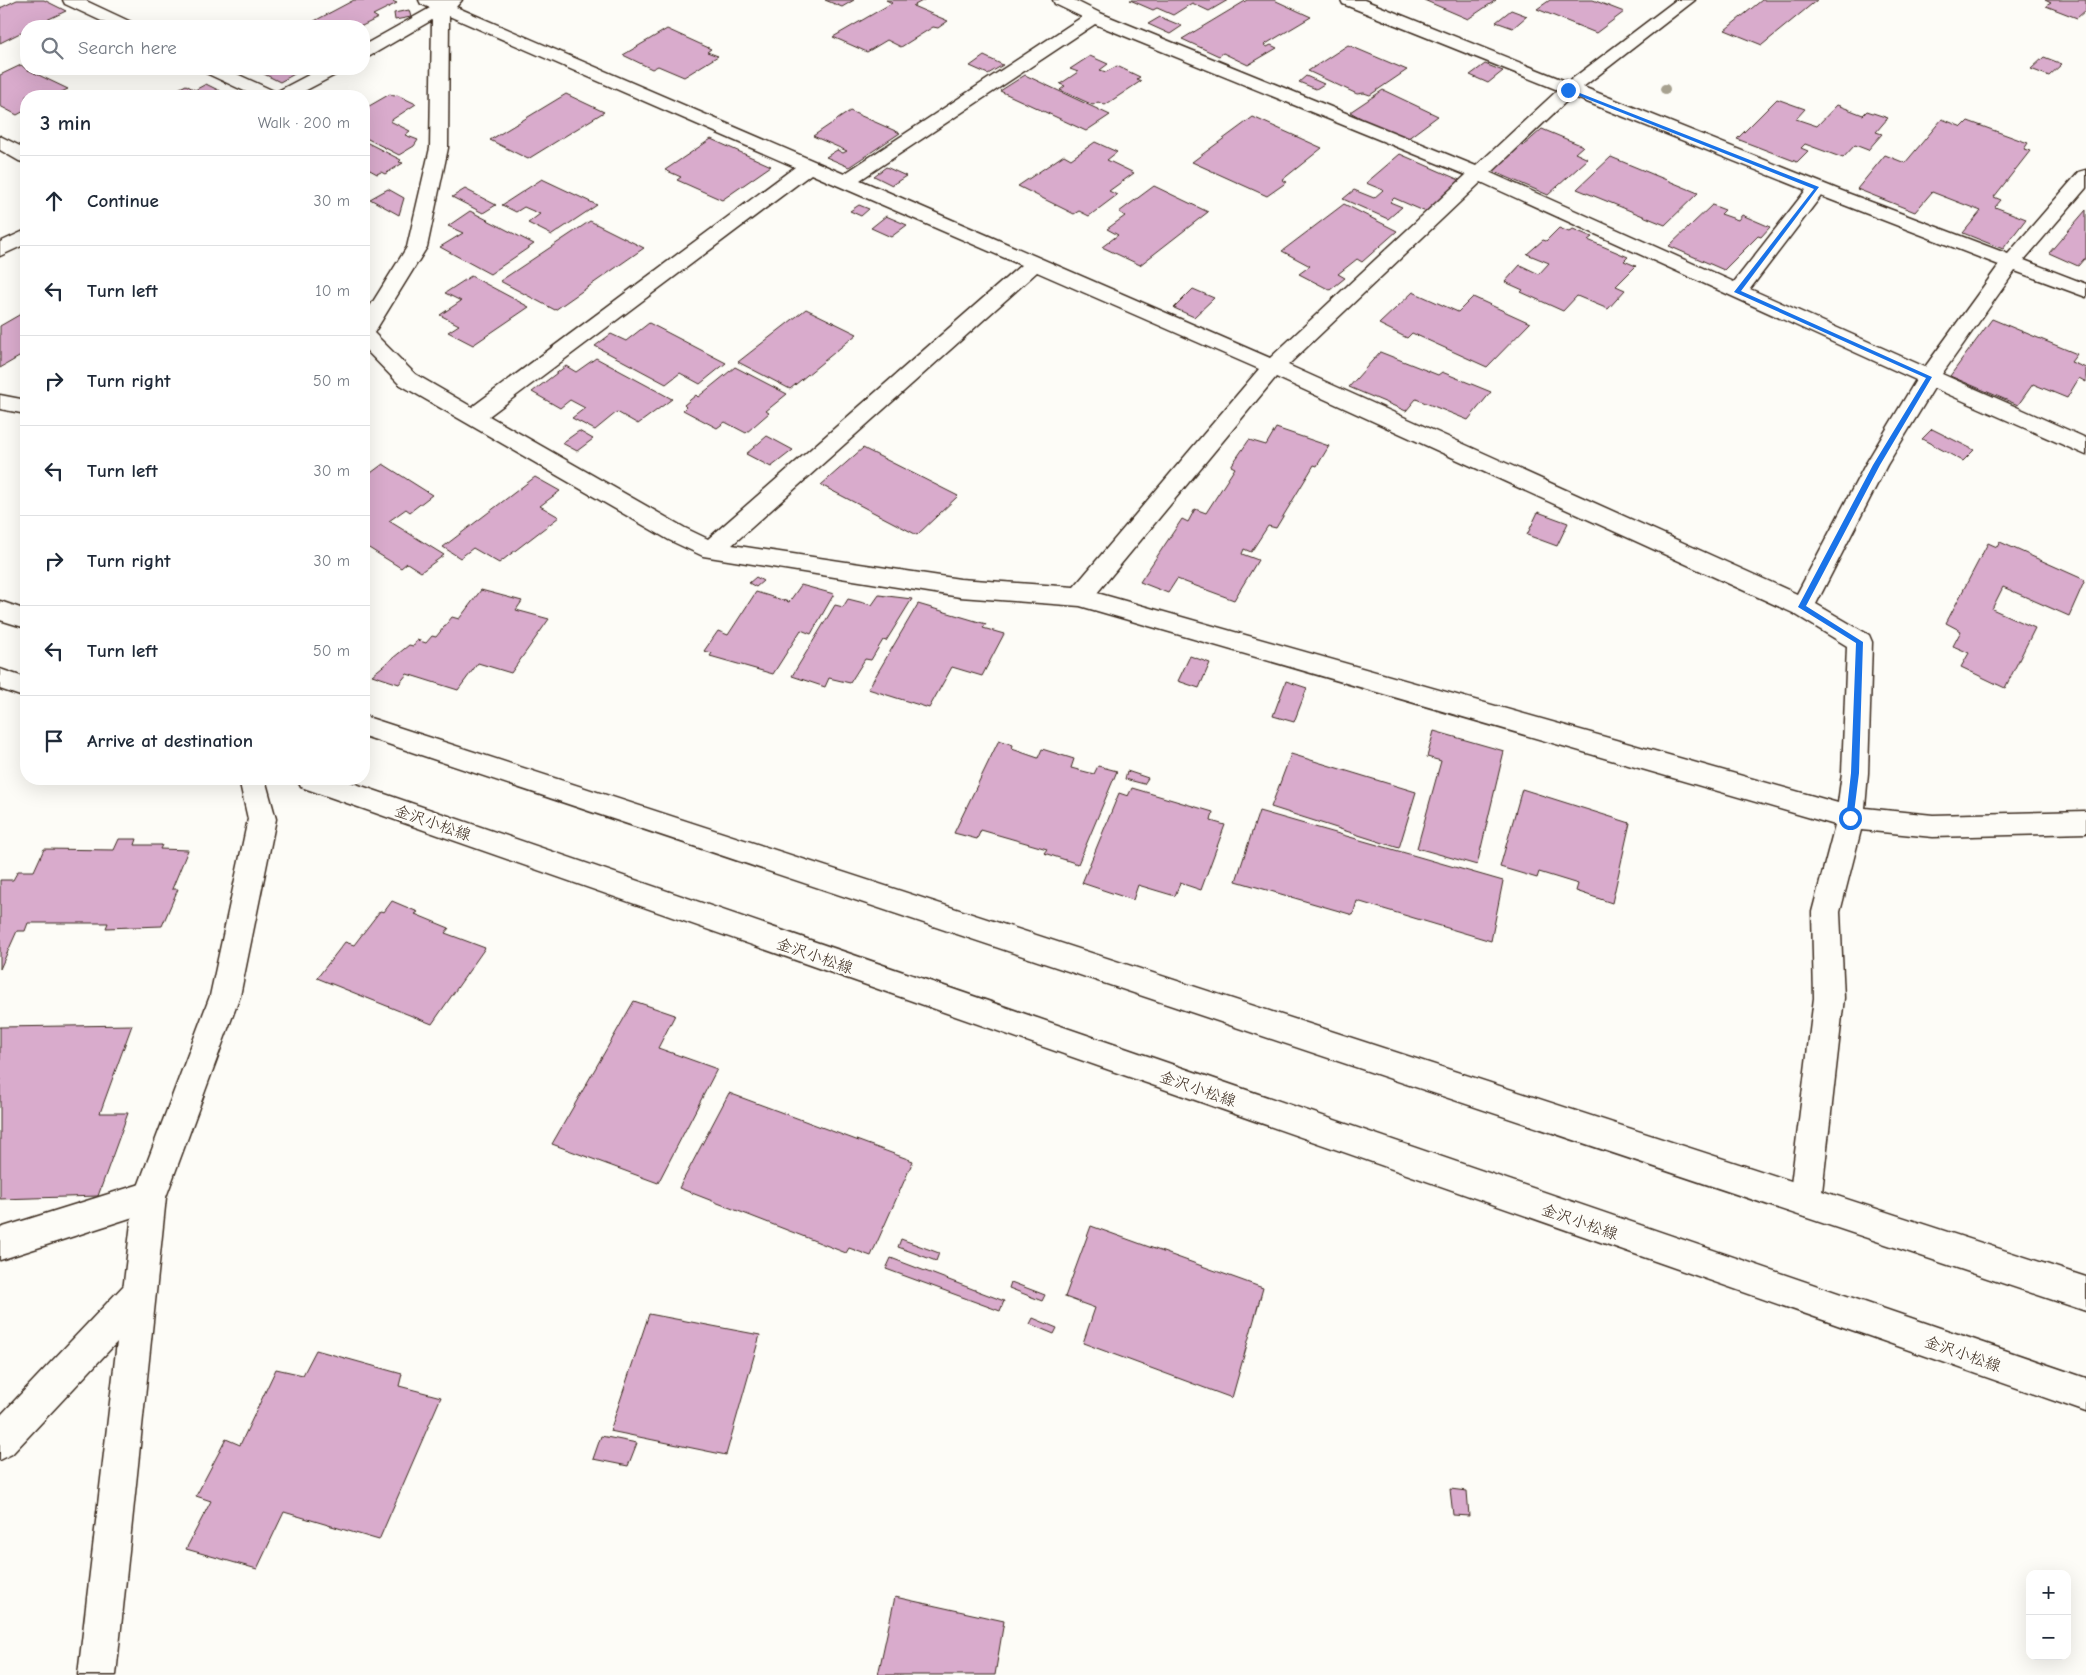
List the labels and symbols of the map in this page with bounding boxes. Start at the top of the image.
route end [1557,79,1580,102]
street label: 金沢小松線 [392,801,473,844]
route start [1839,807,1862,830]
street label: 金沢小松線 [774,934,855,977]
street label: 金沢小松線 [1157,1067,1238,1110]
street label: 金沢小松線 [1539,1200,1620,1243]
street label: 金沢小松線 [1922,1332,2003,1375]

